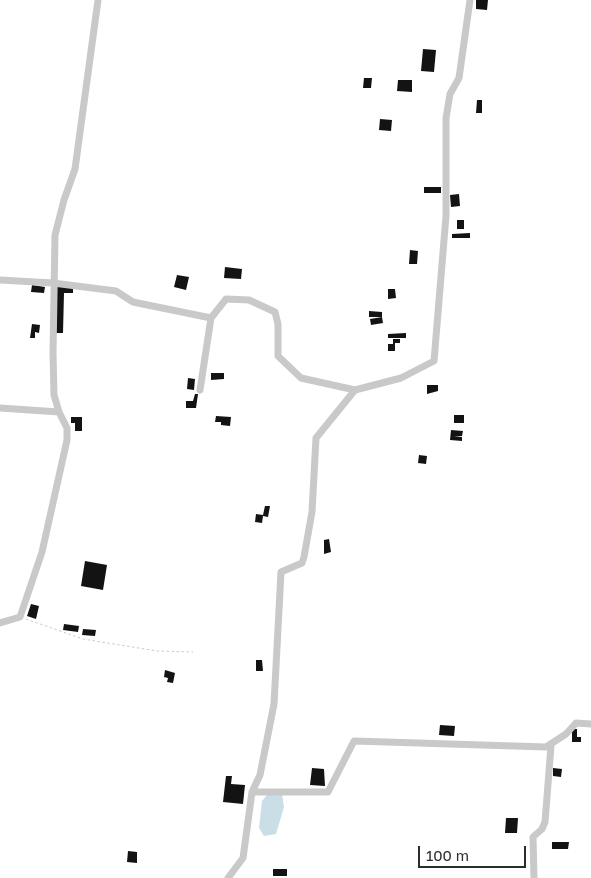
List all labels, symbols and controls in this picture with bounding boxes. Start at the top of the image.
scale bar [421,836,528,868]
text: 100 m [426,846,469,864]

